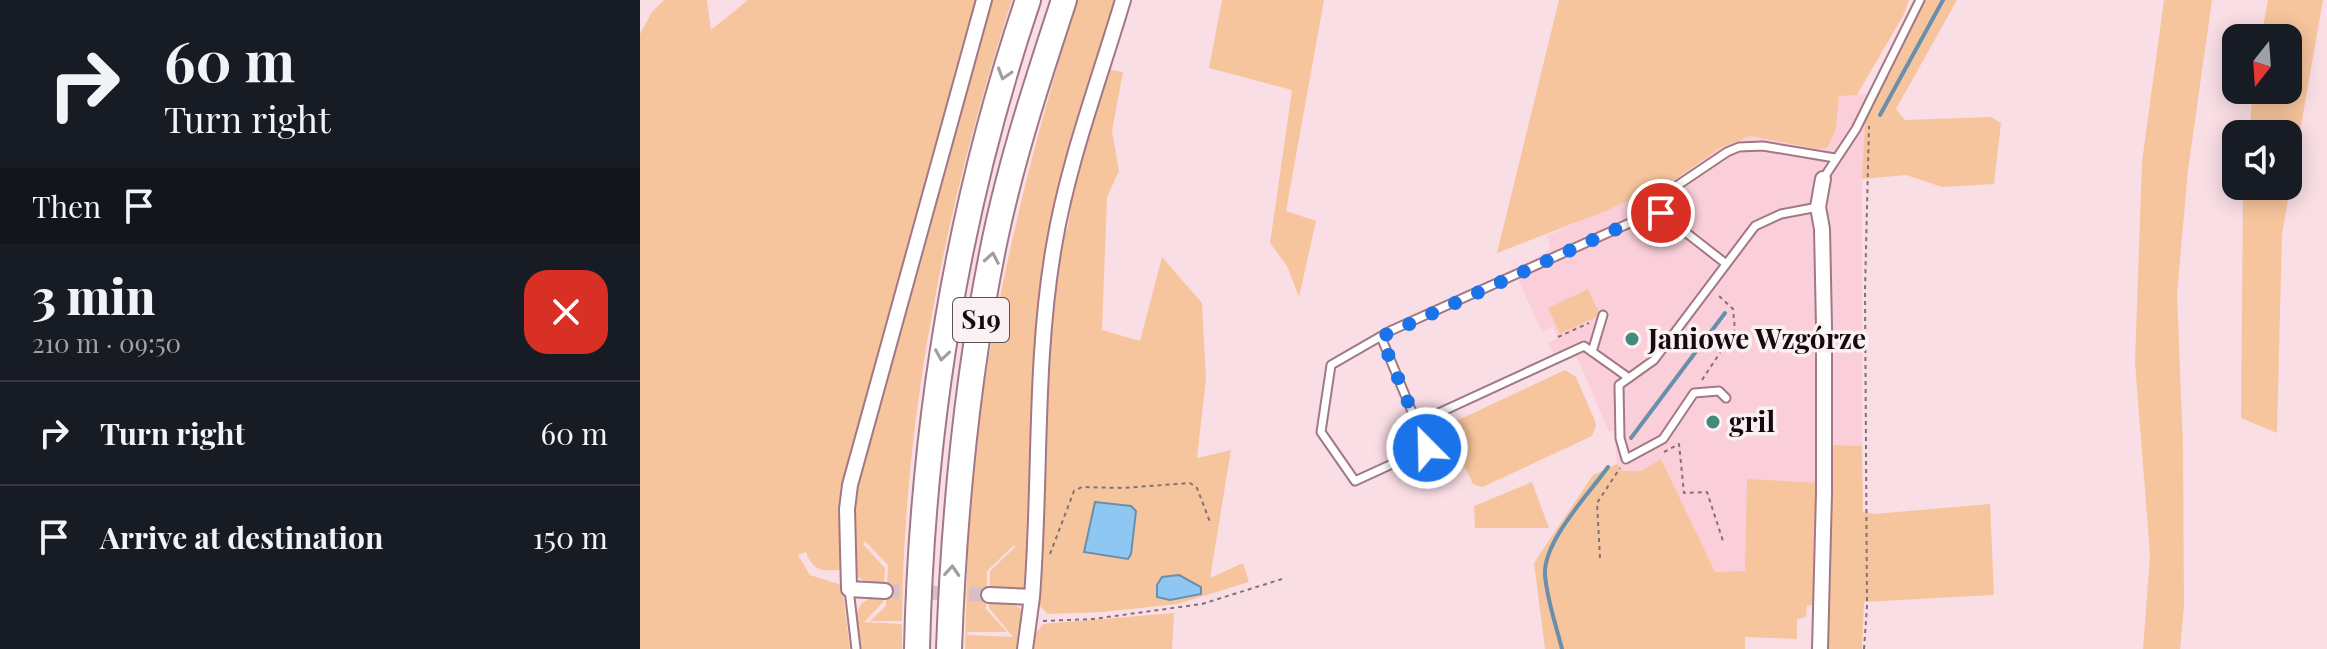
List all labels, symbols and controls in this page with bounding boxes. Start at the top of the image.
text: 60 m [164,22,295,97]
north arrow [2222,24,2302,104]
map controls [2222,24,2302,200]
icon: right [32,32,136,136]
one-way arrow [997,67,1013,80]
text: Turn right [164,94,331,142]
button: sound [2222,120,2302,200]
pin [1627,179,1695,247]
icon: arrive [117,184,161,228]
text: Then [32,186,101,226]
icon: arrive [1639,191,1683,235]
one-way arrow [982,251,999,265]
text: 3 min [32,263,155,327]
button: close [524,270,608,354]
road number: S19 [953,298,1009,342]
place label: Janiowe Wzgórze [1647,319,1866,356]
text: 210 m · 09:50 [32,325,181,360]
marker: Janiowe Wzgórze [1623,330,1641,348]
one-way arrow [934,348,951,362]
place label: gril [1729,402,1775,439]
position arrow [1385,406,1469,490]
icon: right [32,411,76,455]
text: Turn right [100,413,245,453]
text: 60 m [540,413,608,453]
marker: gril [1704,413,1722,431]
icon: arrive [32,515,76,559]
text: Arrive at destination [100,517,383,557]
text: 150 m [533,517,608,557]
one-way arrow [943,564,960,577]

